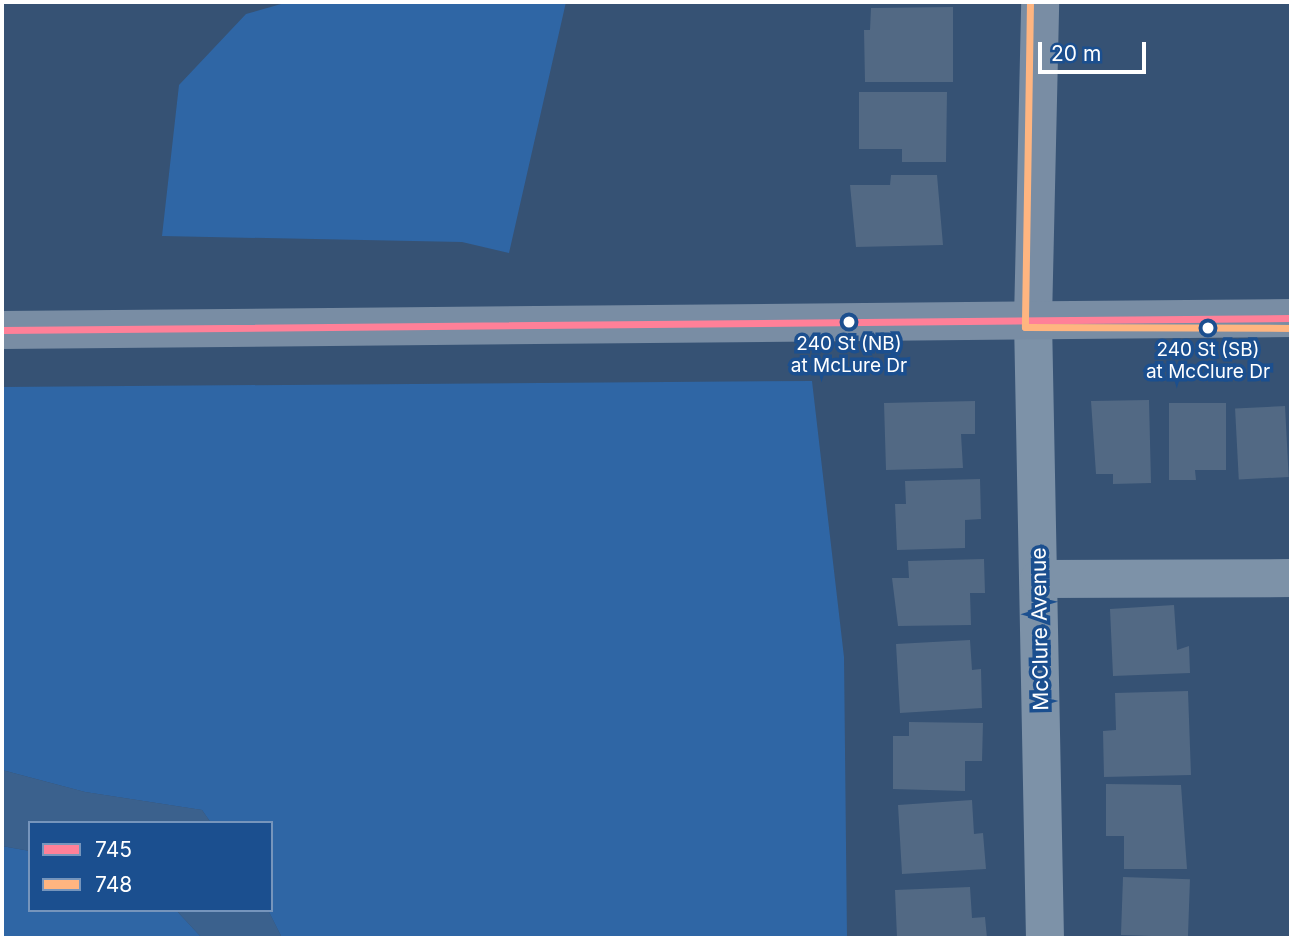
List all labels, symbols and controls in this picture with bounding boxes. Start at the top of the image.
scale bar [1041,28,1150,72]
text: 20 m [1051,41,1101,66]
marker: 240 St (NB) at McLure Dr [842,315,856,329]
marker: 240 St (SB) at McClure Dr [1201,321,1215,335]
place label: 240 St (NB) at McLure Dr [791,333,907,377]
place label: 240 St (SB) at McClure Dr [1146,339,1270,383]
street label: McClure Avenue [1026,547,1054,711]
legend [28,821,273,912]
text: 745 [95,837,132,862]
text: 748 [95,872,132,897]

